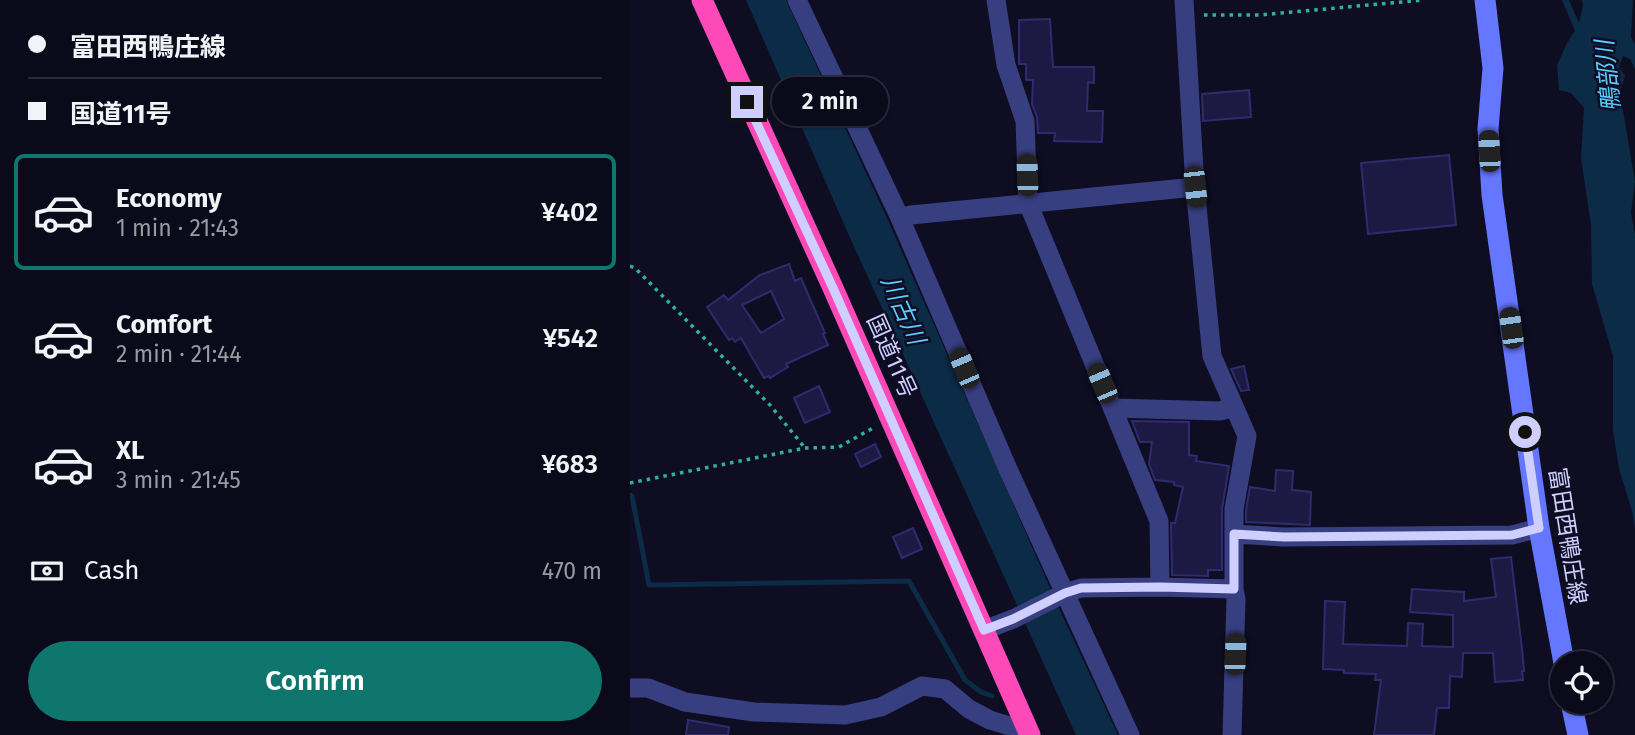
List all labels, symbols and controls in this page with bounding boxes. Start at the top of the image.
text: 富田西鴨庄線 [70,32,226,63]
water label: 鴨部川 [1590,36,1626,113]
callout: 2 min [772,78,887,126]
route end [731,86,763,118]
text: 2 min [802,87,858,115]
text: 国道11号 [70,99,172,130]
car [1478,129,1501,173]
car [1016,154,1039,196]
car [1183,165,1208,209]
icon: car [32,181,95,244]
text: Economy [116,183,222,214]
text: ¥402 [541,197,598,228]
text: 1 min · 21:43 [116,214,239,242]
water label: 川古川 [876,271,932,351]
car [1498,306,1525,350]
icon: car [32,307,95,370]
text: Comfort [116,309,212,340]
street label: 国道11号 [861,310,923,402]
text: ¥542 [543,323,598,354]
text: 2 min · 21:44 [116,340,242,368]
car [947,345,982,391]
car [1085,360,1120,406]
route start [1509,416,1541,448]
icon: car [32,433,95,496]
text: XL [116,435,144,466]
text: ¥683 [541,449,598,480]
text: 3 min · 21:45 [116,466,241,494]
street label: 富田西鴨庄線 [1543,466,1593,606]
icon: cash [28,552,66,590]
text: Cash [84,555,140,586]
text: 470 m [542,557,602,585]
car [1224,633,1247,675]
button: Confirm [28,641,602,721]
map controls [1550,651,1613,714]
button: locate [1550,651,1613,714]

